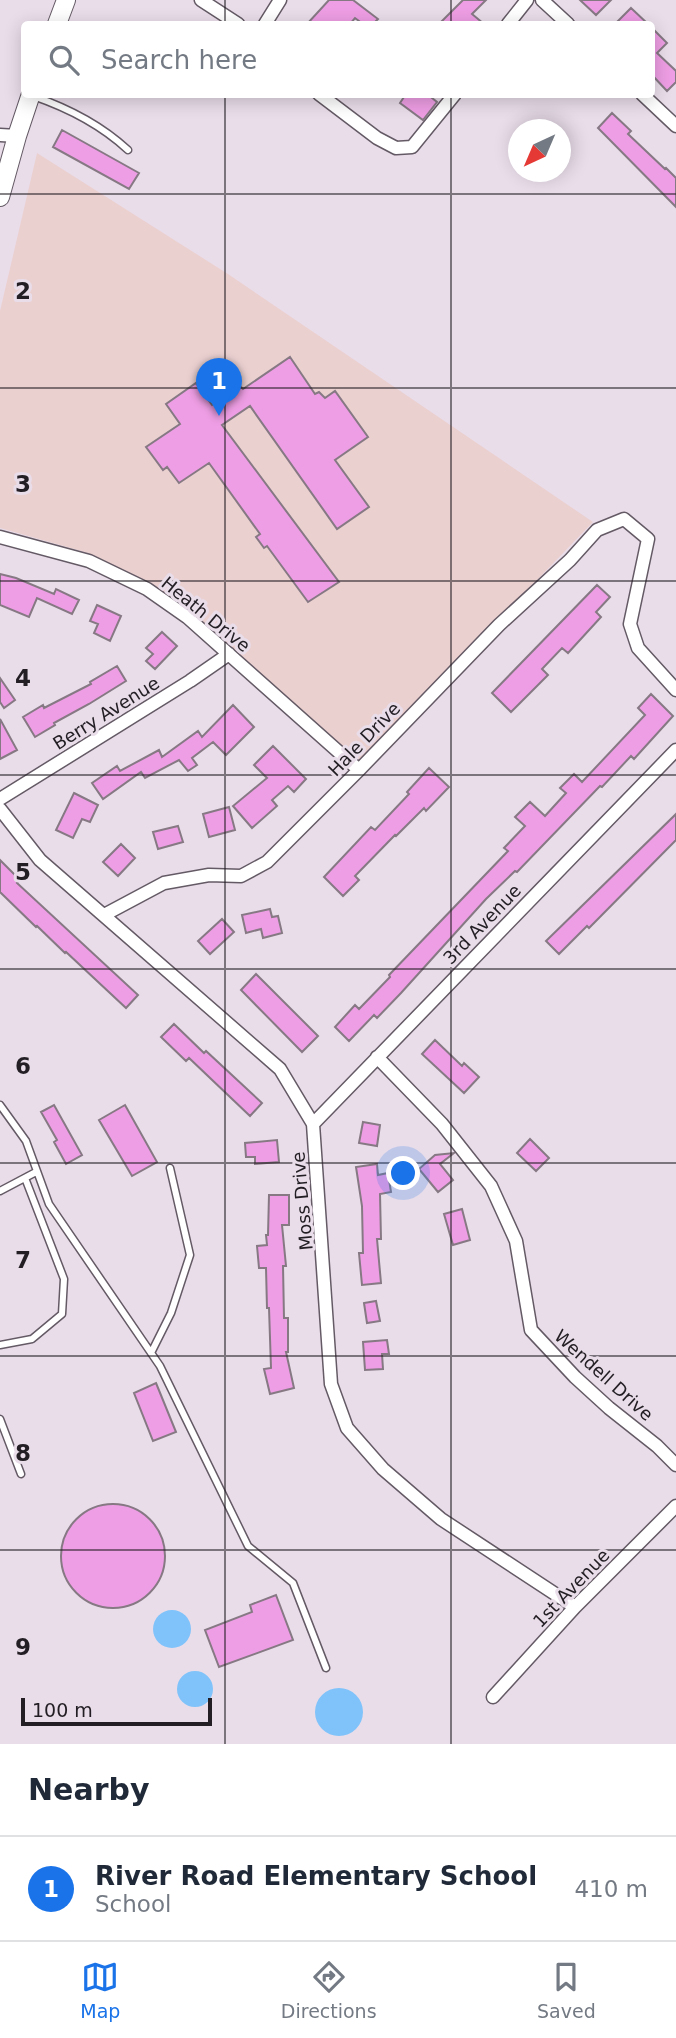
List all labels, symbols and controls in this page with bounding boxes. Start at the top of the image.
search box [21,21,655,98]
icon: search [45,41,83,79]
text: Search here [101,45,257,75]
north arrow [508,119,571,182]
text: 2 [15,278,31,304]
pin: 1 [196,358,242,416]
text: 3 [15,471,31,497]
street label: Heath Drive [157,572,255,656]
text: 4 [15,665,31,691]
street label: Berry Avenue [49,672,163,754]
street label: Hale Drive [324,698,404,780]
text: 5 [15,859,31,885]
street label: 3rd Avenue [439,880,525,968]
text: 6 [15,1053,31,1079]
street label: Moss Drive [287,1151,317,1251]
your location [386,1156,420,1190]
text: 7 [15,1247,31,1273]
street label: Wendell Drive [550,1325,658,1425]
text: 8 [15,1440,31,1466]
street label: 1st Avenue [529,1545,613,1631]
text: 9 [15,1634,31,1660]
scale bar [21,1695,212,1727]
text: 100 m [32,1699,93,1721]
text: Nearby [28,1772,150,1807]
text: River Road Elementary School [95,1861,537,1891]
text: 1 [43,1876,59,1902]
text: 410 m [574,1876,648,1902]
text: School [95,1891,171,1917]
tab: Map [80,1958,120,2022]
tab: Directions [281,1958,377,2022]
tab: Saved [537,1958,596,2022]

